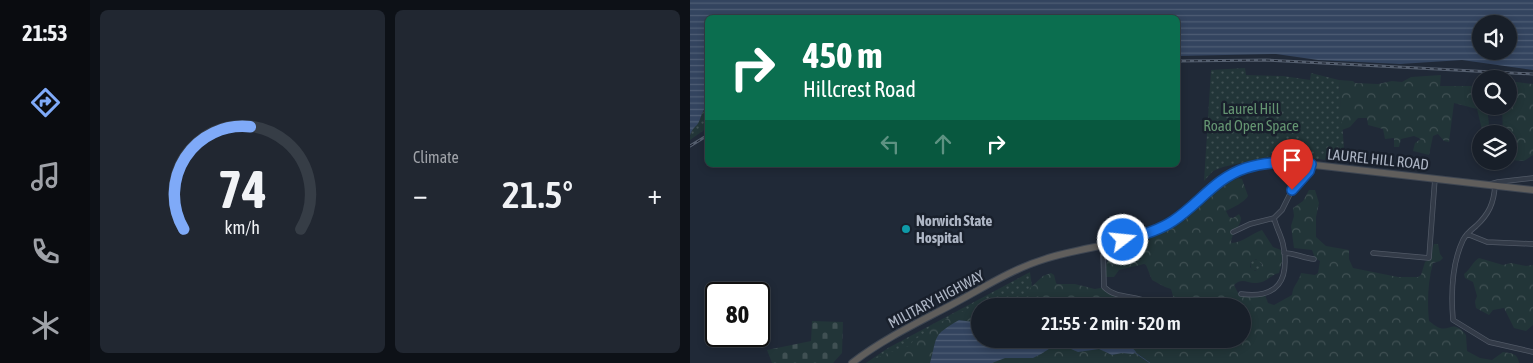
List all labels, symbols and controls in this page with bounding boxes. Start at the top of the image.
map controls [1472,15,1517,170]
button: sound [1472,15,1517,60]
text: 21:53 [22,20,68,46]
icon: right [720,35,785,100]
text: 450 m [803,35,882,75]
button: search [1472,70,1517,115]
text: Hillcrest Road [803,76,916,102]
icon: directions [28,85,63,120]
park label: Laurel Hill Road Open Space [1203,100,1299,134]
button: layers [1472,125,1517,170]
icon: left [876,130,904,158]
icon: ahead [929,130,957,158]
icon: right [982,130,1010,158]
pin [1271,139,1313,190]
street label: LAUREL HILL ROAD [1326,145,1430,173]
icon: arrive [1278,146,1306,174]
text: Climate [413,148,459,166]
icon: music [28,159,63,194]
text: 74 [218,159,267,219]
text: 21.5° [502,173,573,216]
text: − [413,178,428,210]
text: + [647,178,662,210]
place label: Norwich State Hospital [916,212,992,246]
position arrow [1096,213,1148,265]
text: km/h [225,217,260,238]
marker: Norwich State Hospital [900,223,912,235]
icon: phone [28,234,63,269]
street label: MILITARY HIGHWAY [885,266,987,331]
speed limit sign: 80 [705,282,770,347]
icon: climate [28,308,63,343]
text: 21:55 · 2 min · 520 m [1041,312,1181,334]

